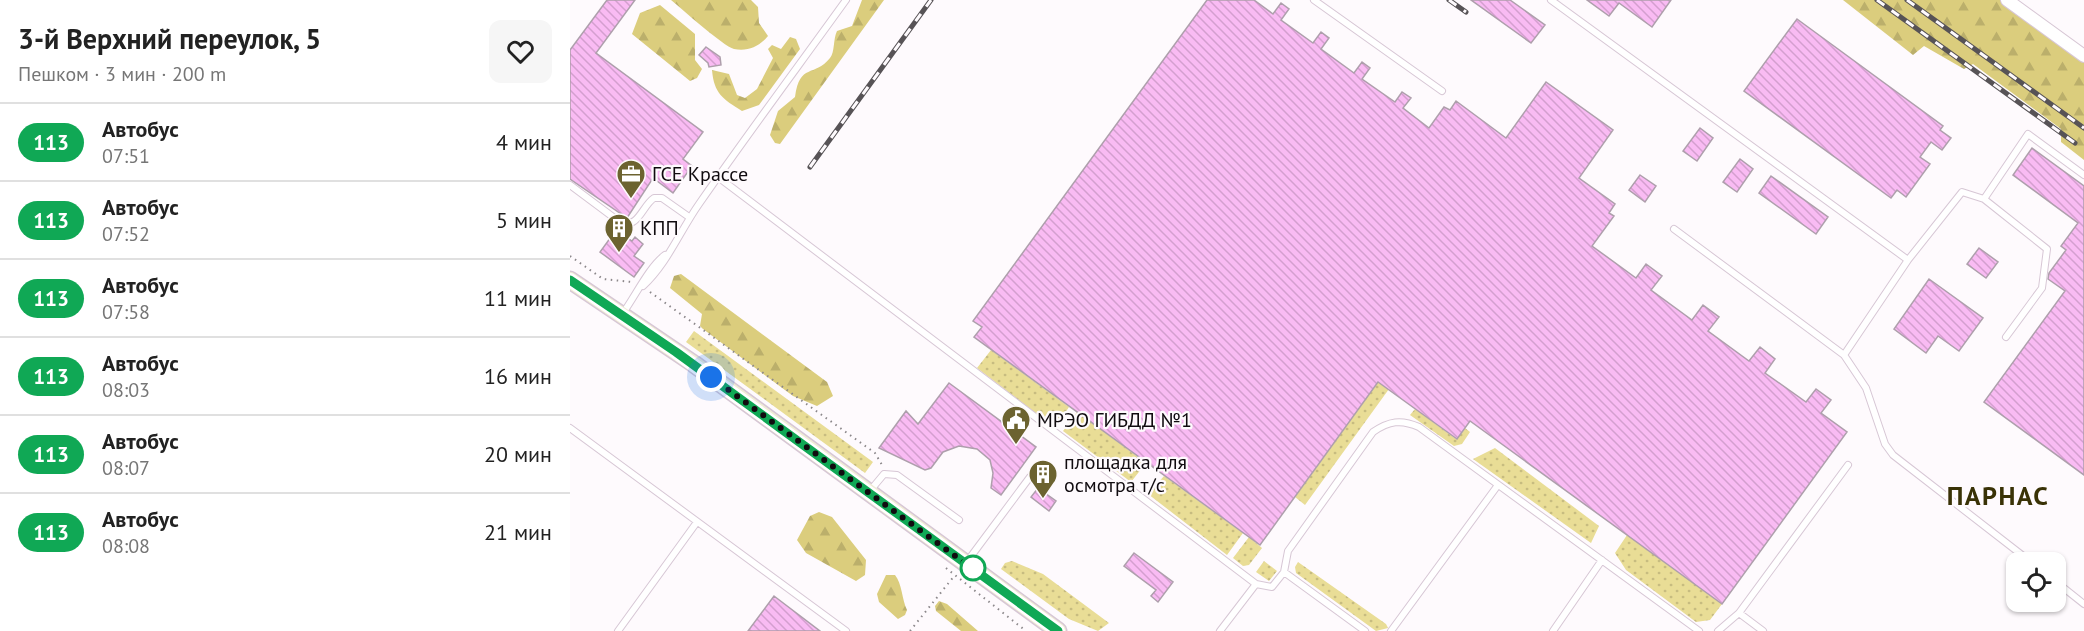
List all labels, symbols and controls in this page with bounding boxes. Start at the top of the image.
text: 3-й Верхний переулок, 5 [18,20,321,57]
button: heart [489,20,552,83]
text: Пешком · 3 мин · 200 m [18,61,226,87]
text: Автобус [102,115,179,143]
text: 4 мин [496,128,552,156]
text: 113 [33,129,69,156]
text: 07:51 [102,143,150,169]
office icon: ГСЕ Крассе [615,158,647,200]
place label: ГСЕ Крассе [652,161,748,187]
text: Автобус [102,193,179,221]
text: 5 мин [496,206,552,234]
text: 113 [33,207,69,234]
building icon: КПП [603,212,635,254]
place label: КПП [640,215,679,241]
text: 07:52 [102,221,150,247]
text: Автобус [102,271,179,299]
text: 11 мин [484,284,552,312]
text: 113 [33,285,69,312]
text: 07:58 [102,299,150,325]
text: Автобус [102,349,179,377]
text: 16 мин [484,362,552,390]
your location [696,362,726,392]
text: 113 [33,363,69,390]
text: 08:03 [102,377,150,403]
public building icon: МРЭО ГИБДД №1 [1000,404,1032,446]
place label: МРЭО ГИБДД №1 [1037,407,1192,433]
text: Автобус [102,427,179,455]
text: 20 мин [484,440,552,468]
text: 113 [33,441,69,468]
place label: площадка для осмотра т/с [1064,449,1187,498]
text: 08:07 [102,455,150,481]
building icon: площадка для осмотра т/с [1027,458,1059,500]
district label: ПАРНАС [1947,479,2049,512]
text: Автобус [102,505,179,533]
text: 21 мин [484,518,552,546]
text: 113 [33,519,69,546]
text: 08:08 [102,533,150,559]
map controls [2006,552,2066,612]
button: locate [2006,552,2066,612]
unlabelled marker [960,555,986,581]

